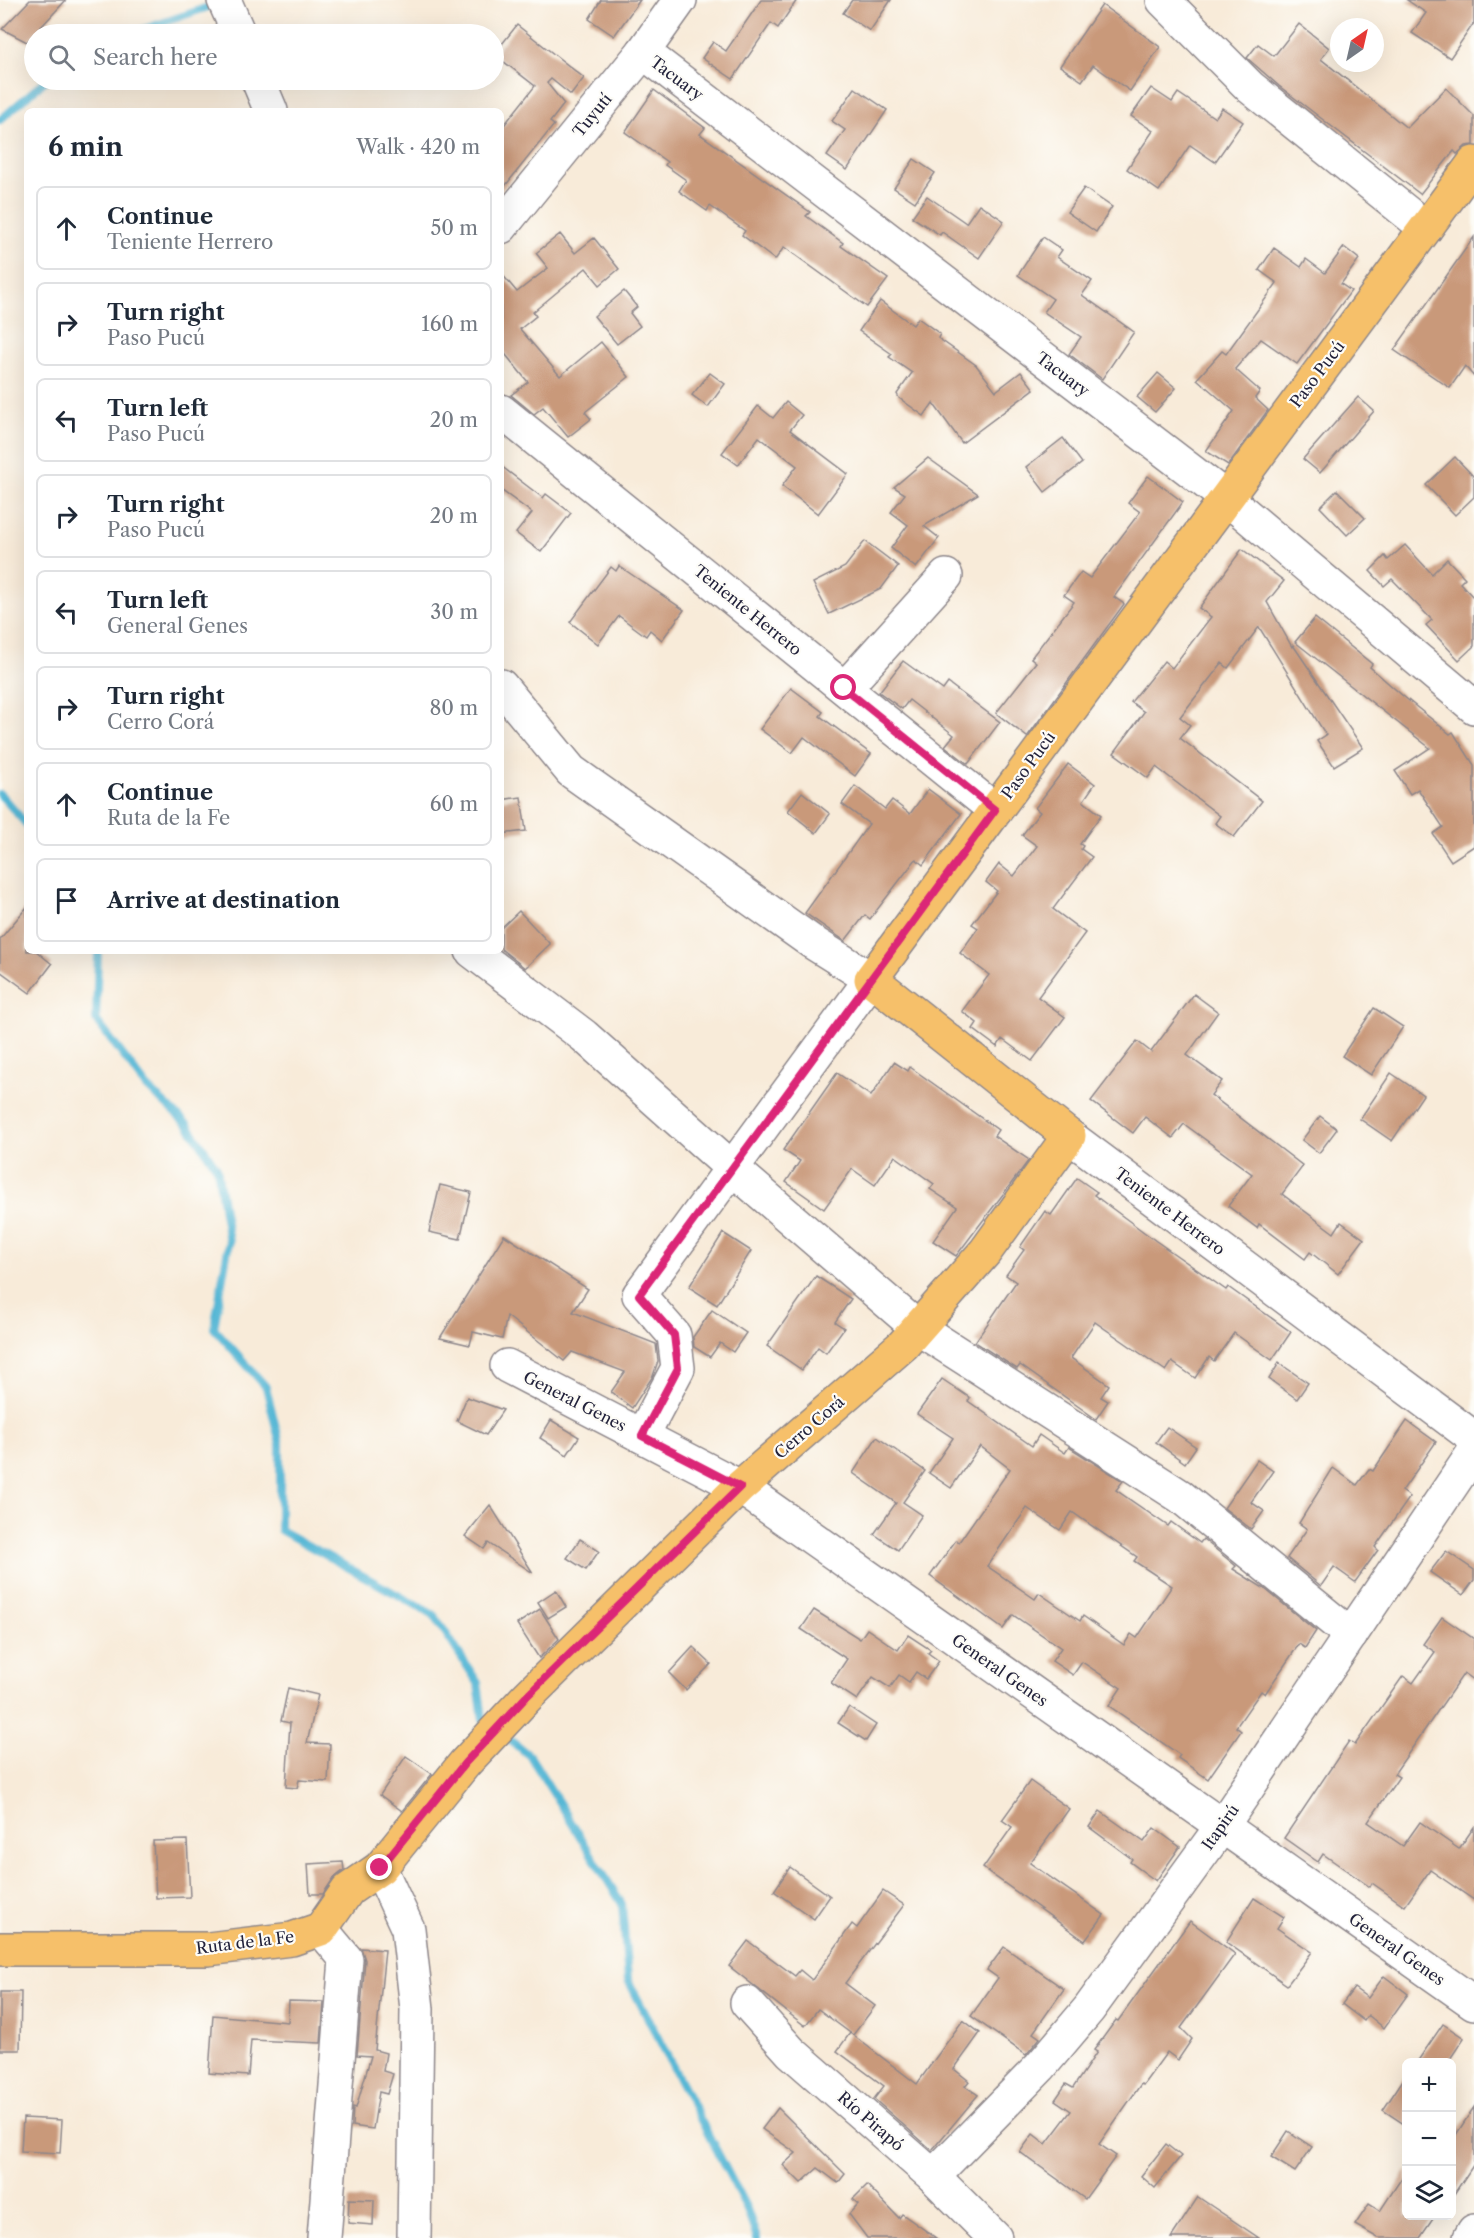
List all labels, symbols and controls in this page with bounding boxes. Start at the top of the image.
north arrow [1330,18,1384,72]
search box [24,24,504,90]
icon: search [45,41,78,74]
text: Search here [93,44,218,71]
street label: Tacuary [647,52,708,105]
street label: Tuyutí [568,89,616,141]
text: 6 min [48,131,123,163]
text: Walk · 420 m [356,135,480,159]
text: Continue [107,203,213,230]
icon: ahead [50,212,83,245]
text: 50 m [431,216,478,240]
text: Teniente Herrero [107,230,273,254]
text: Turn right [107,299,225,326]
icon: right [50,308,83,341]
text: 160 m [421,312,478,336]
text: Paso Pucú [107,326,205,350]
street label: Paso Pucú [1285,336,1349,411]
street label: Tacuary [1033,348,1094,401]
text: Turn left [107,395,208,422]
icon: left [50,404,83,437]
text: 20 m [430,408,478,432]
text: Paso Pucú [107,422,205,446]
text: Turn right [107,491,225,518]
icon: right [50,500,83,533]
text: 20 m [430,504,478,528]
text: Paso Pucú [107,518,205,542]
street label: Teniente Herrero [690,560,806,660]
text: Turn left [107,587,208,614]
icon: left [50,596,83,629]
text: 30 m [430,600,478,624]
text: General Genes [107,614,248,638]
route start [830,674,856,700]
text: Turn right [107,683,225,710]
icon: right [50,692,83,725]
text: 80 m [430,696,478,720]
text: Cerro Corá [107,710,214,734]
street label: Paso Pucú [997,727,1059,803]
text: Continue [107,779,213,806]
icon: ahead [50,788,83,821]
text: 60 m [430,792,478,816]
text: Ruta de la Fe [107,806,230,830]
icon: arrive [50,884,83,917]
text: Arrive at destination [107,887,340,914]
street label: Teniente Herrero [1111,1163,1229,1259]
street label: General Genes [520,1366,630,1436]
street label: Cerro Corá [770,1391,848,1463]
street label: General Genes [948,1629,1052,1711]
street label: Itapirú [1197,1800,1243,1854]
route end [366,1854,392,1880]
street label: General Genes [1345,1908,1449,1990]
street label: Ruta de la Fe [195,1926,295,1958]
map controls [1402,2058,1456,2220]
button: + [1402,2058,1456,2112]
street label: Río Pirapó [834,2087,908,2155]
button: − [1402,2112,1456,2166]
button: layers [1402,2166,1456,2220]

